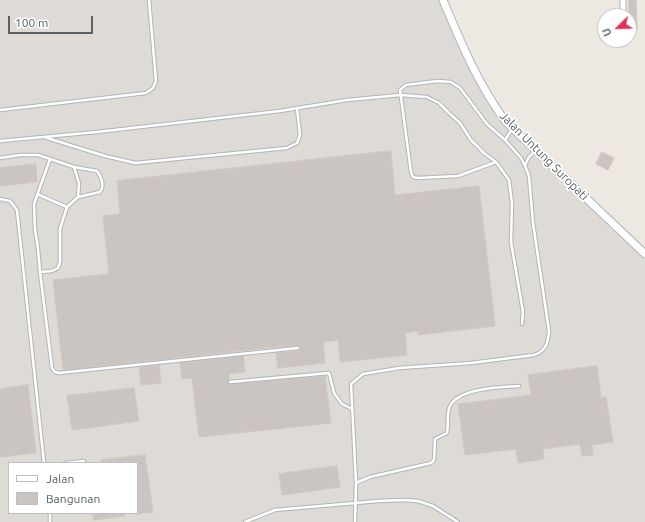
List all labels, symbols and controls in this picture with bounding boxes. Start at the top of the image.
scale bar [10,8,95,34]
north arrow [597,8,637,48]
text: 100 m [15,16,48,29]
text: U [600,26,614,38]
street label: Jalan Untung Suropati [497,109,591,203]
legend [8,462,138,514]
text: Jalan [46,472,74,485]
text: Bangunan [46,492,100,505]

